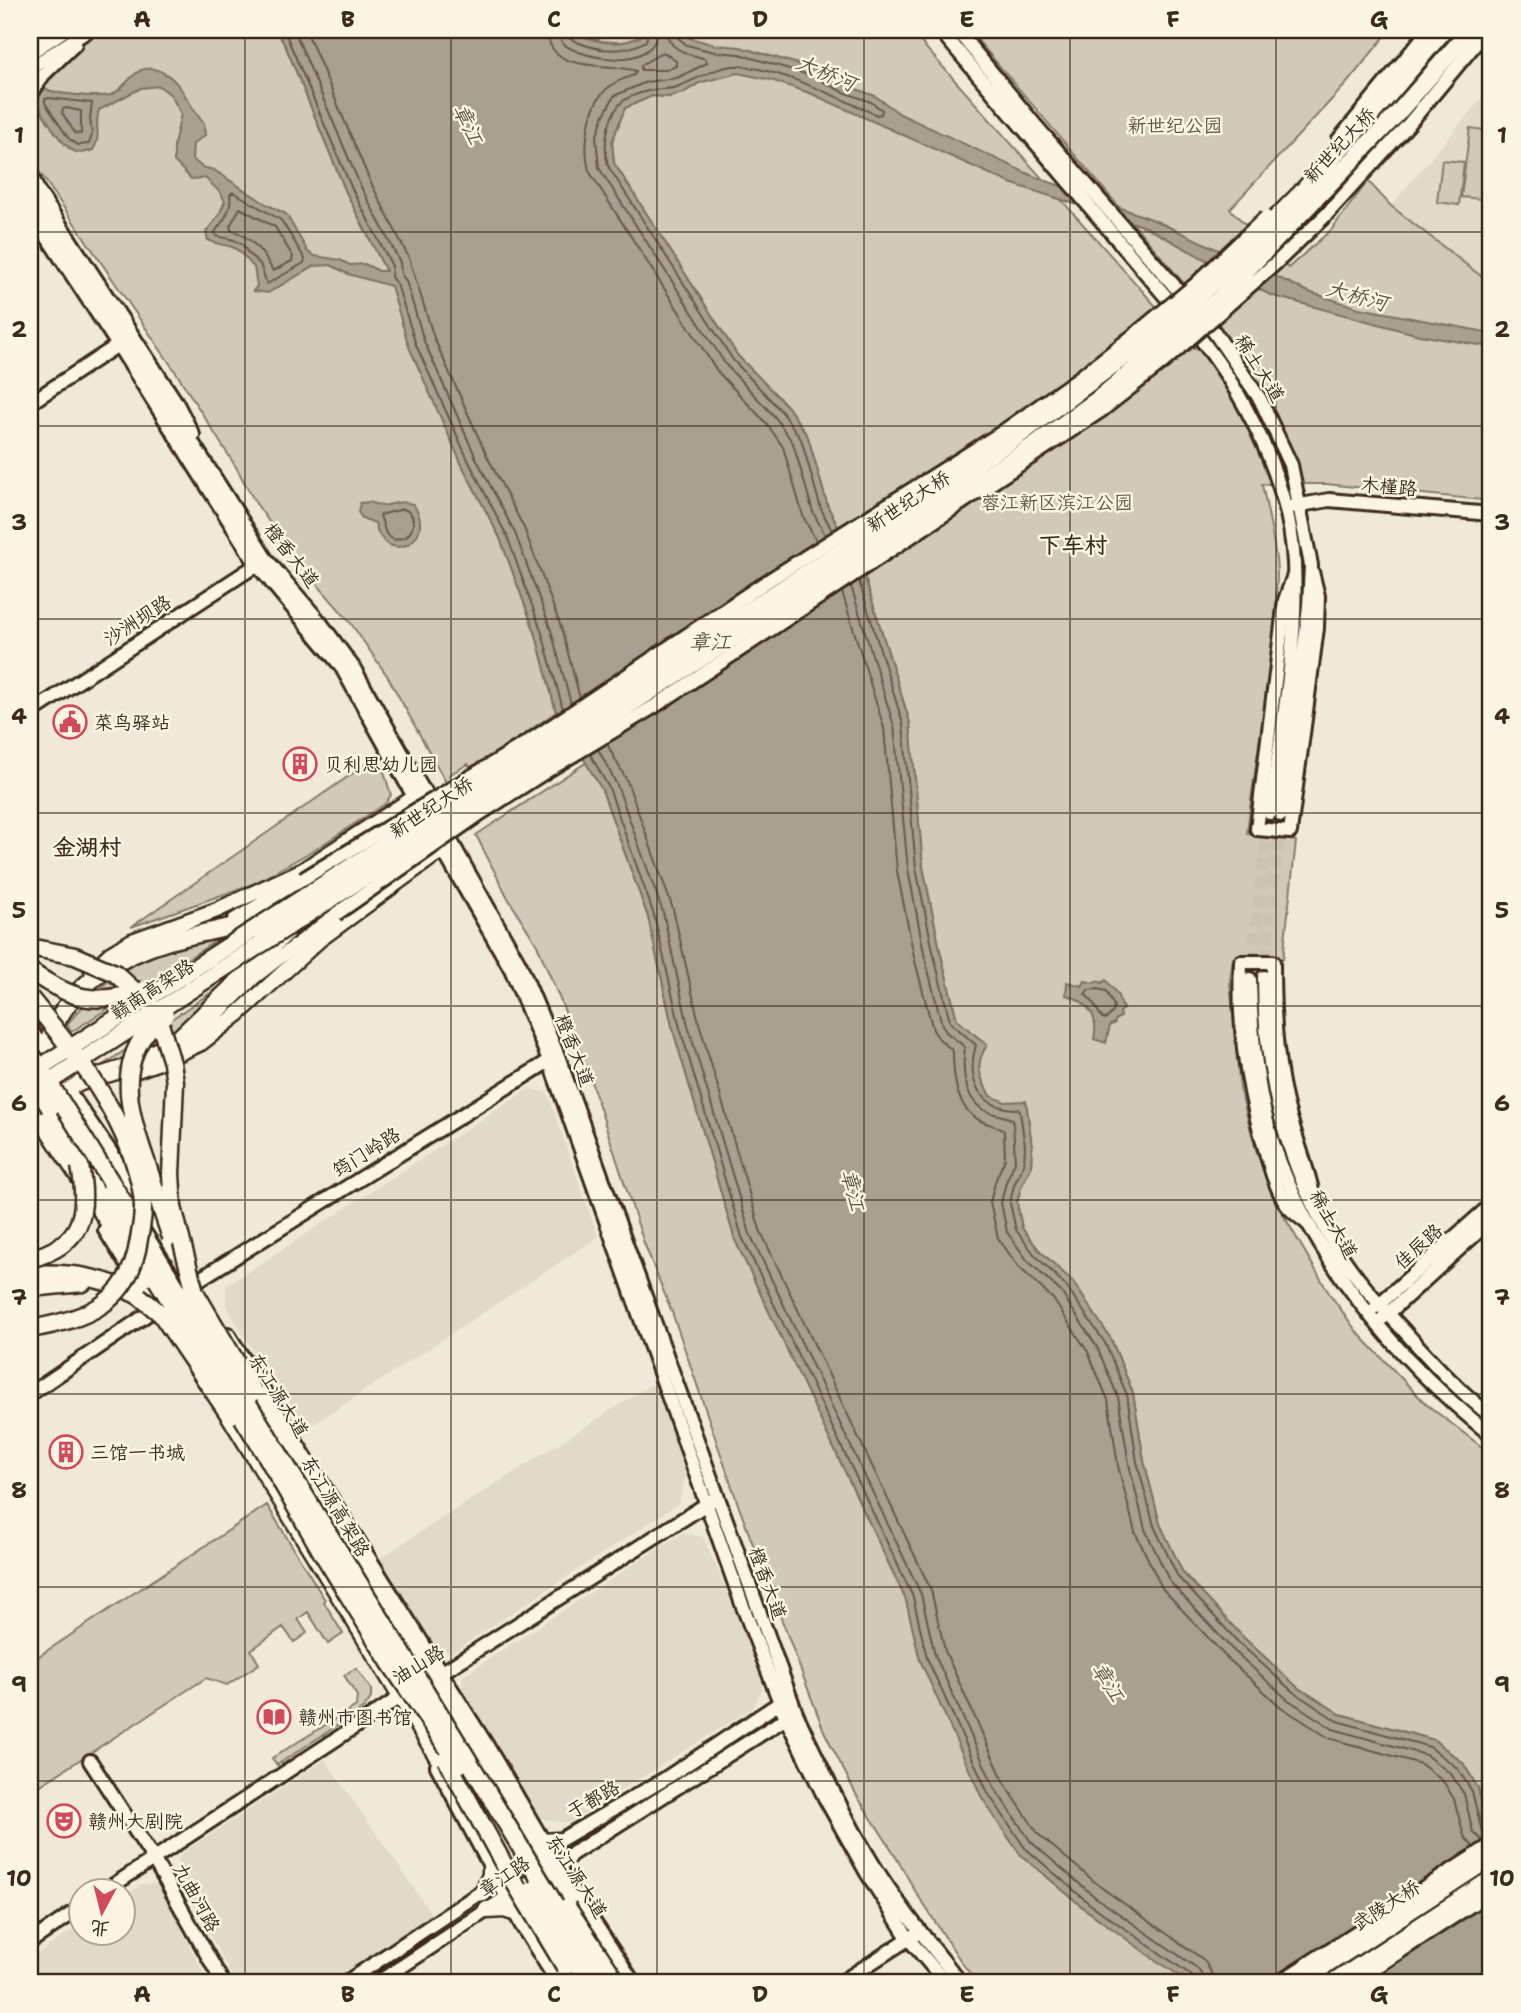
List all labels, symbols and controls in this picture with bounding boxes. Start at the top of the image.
text: A [133,4,151,34]
text: B [341,4,355,34]
text: C [547,4,561,34]
text: D [752,4,768,34]
text: E [959,4,975,34]
text: F [1166,4,1180,34]
text: G [1370,4,1389,34]
water label: 大桥河 [792,48,863,99]
water label: 章江 [446,99,490,150]
street label: 新世纪大桥 [1298,102,1381,189]
park label: 新世纪公园 [1127,113,1223,138]
text: 1 [14,120,24,150]
text: 1 [1497,120,1507,150]
water label: 大桥河 [1323,274,1394,318]
text: 2 [11,314,27,344]
text: 2 [1494,314,1510,344]
street label: 稀土大道 [1229,329,1290,407]
street label: 新世纪大桥 [862,465,955,538]
street label: 木槿路 [1359,472,1418,501]
park label: 蓉江新区滨江公园 [981,490,1133,515]
text: 3 [11,507,27,537]
text: 3 [1494,507,1510,537]
street label: 橙香大道 [258,518,325,593]
district label: 下车村 [1039,530,1108,560]
street label: 沙洲坝路 [99,589,176,652]
water label: 章江 [689,628,732,656]
text: 4 [11,701,27,731]
text: 4 [1494,701,1510,731]
public building icon: 菜鸟驿站 [51,703,89,741]
place label: 菜鸟驿站 [94,710,170,735]
building icon: 贝利思幼儿园 [281,745,319,783]
place label: 贝利思幼儿园 [324,752,438,777]
street label: 新世纪大桥 [385,771,478,844]
district label: 金湖村 [53,832,122,862]
text: 5 [12,895,26,925]
text: 5 [1495,895,1509,925]
street label: 赣南高架路 [106,953,199,1026]
street label: 橙香大道 [549,1010,600,1090]
text: 6 [11,1088,27,1118]
text: 6 [1494,1088,1510,1118]
street label: 筠门岭路 [327,1122,405,1183]
water label: 章江 [834,1166,872,1215]
street label: 稀土大道 [1304,1185,1363,1263]
street label: 佳辰路 [1389,1218,1448,1275]
text: 7 [11,1282,27,1312]
text: 7 [1494,1282,1510,1312]
street label: 东江源大道 [243,1348,314,1442]
building icon: 三馆一书城 [47,1433,85,1471]
place label: 三馆一书城 [90,1440,185,1465]
street label: 东江源高架路 [295,1451,376,1562]
text: 8 [11,1475,27,1505]
text: 8 [1494,1475,1510,1505]
street label: 橙香大道 [743,1543,792,1623]
street label: 油山路 [387,1639,449,1690]
water label: 章江 [1085,1657,1132,1708]
text: 9 [11,1669,27,1699]
text: 9 [1494,1669,1510,1699]
library icon: 赣州市图书馆 [255,1698,293,1736]
place label: 赣州市图书馆 [298,1705,412,1730]
street label: 于都路 [562,1774,624,1825]
theatre icon: 赣州大剧院 [45,1802,83,1840]
place label: 赣州大剧院 [88,1809,183,1834]
street label: 东江源大道 [540,1830,613,1923]
street label: 章江路 [474,1850,535,1903]
street label: 九曲河路 [167,1858,226,1937]
text: 10 [6,1863,32,1893]
text: 10 [1489,1863,1515,1893]
street label: 武陵大桥 [1348,1874,1425,1937]
north arrow [66,1876,136,1946]
text: 北 [89,1915,111,1942]
text: A [133,1979,151,2009]
text: B [341,1979,355,2009]
text: C [547,1979,561,2009]
text: D [752,1979,768,2009]
text: E [959,1979,975,2009]
text: F [1166,1979,1180,2009]
text: G [1370,1979,1389,2009]

